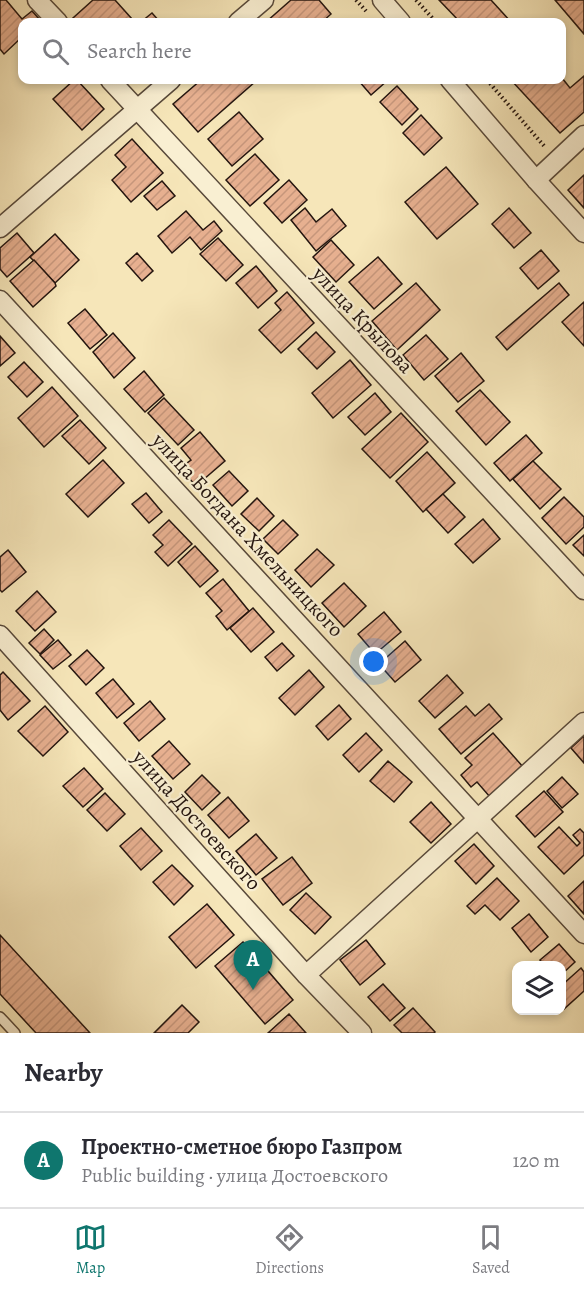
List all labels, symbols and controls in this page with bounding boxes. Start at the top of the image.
search box [18,18,566,84]
icon: search [39,35,72,68]
text: Search here [87,36,192,66]
street label: улица Крылова [306,260,420,380]
street label: улица Богдана Хмельницкого [145,426,350,643]
your location [359,647,388,676]
street label: улица Достоевского [126,743,268,896]
pin: A [234,940,272,990]
map controls [512,961,566,1015]
button: layers [512,961,566,1015]
text: Nearby [24,1055,103,1090]
text: Проектно-сметное бюро Газпром [81,1132,402,1162]
text: A [37,1147,50,1174]
text: 120 m [512,1147,560,1174]
text: Public building · улица Достоевского [81,1162,388,1189]
tab: Map [74,1221,107,1279]
tab: Directions [255,1221,324,1279]
tab: Saved [472,1221,510,1279]

